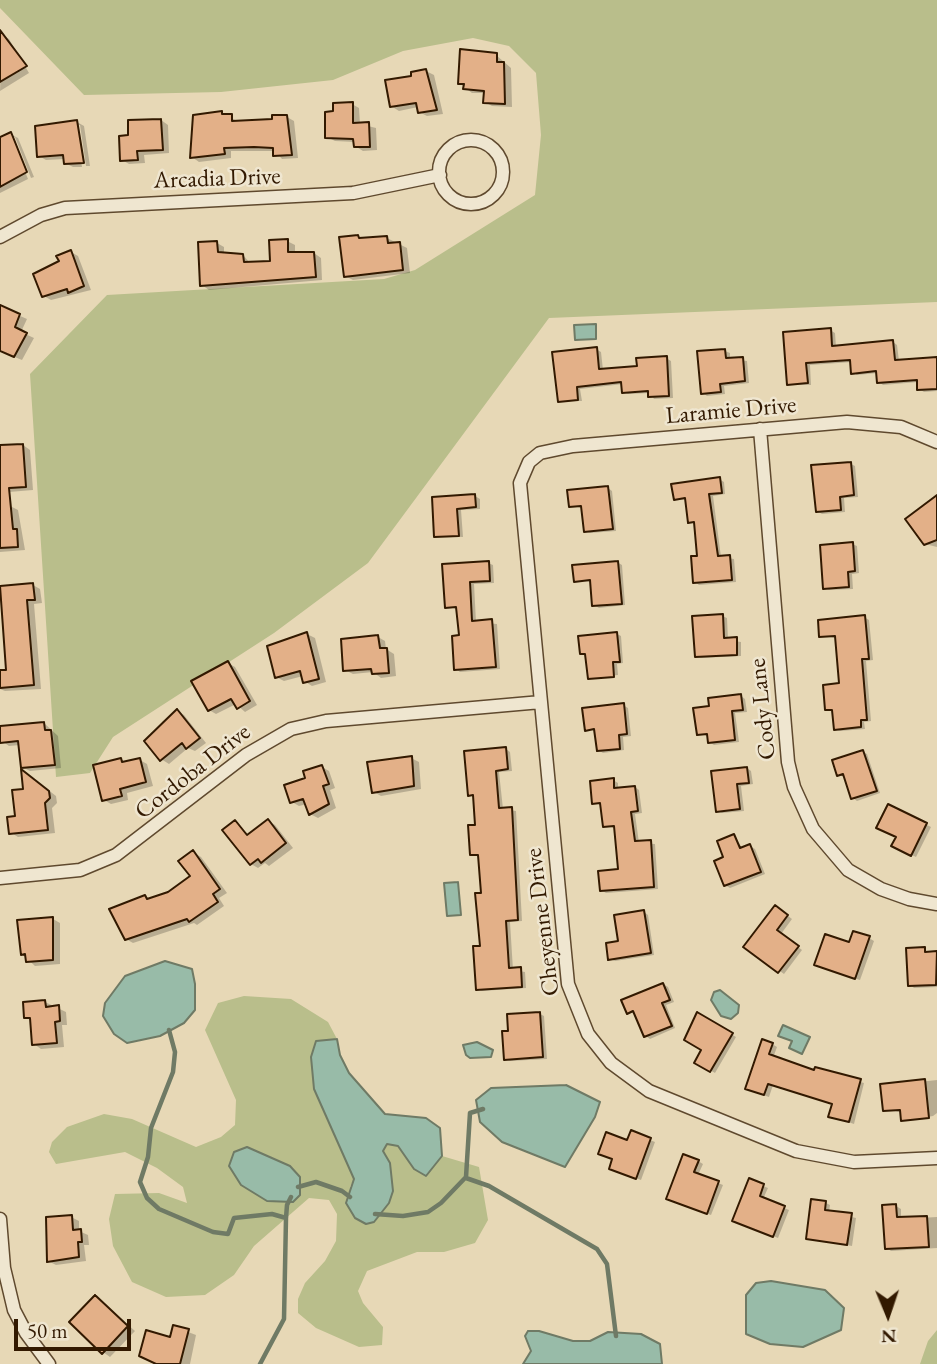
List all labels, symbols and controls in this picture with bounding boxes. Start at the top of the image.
street label: Arcadia Drive [153,162,281,196]
street label: Laramie Drive [664,391,798,431]
street label: Cody Lane [743,657,783,761]
street label: Cordoba Drive [130,718,256,826]
street label: Cheyenne Drive [520,846,566,998]
north arrow [853,1280,923,1350]
scale bar [18,1304,135,1348]
text: 50 m [27,1317,68,1344]
text: N [881,1324,897,1349]

